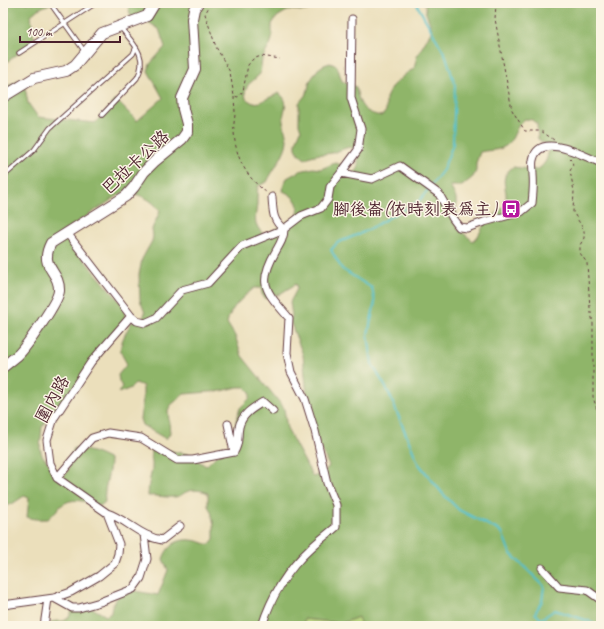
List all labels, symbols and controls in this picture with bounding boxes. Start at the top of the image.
scale bar [20,18,120,44]
text: 100 m [26,24,53,40]
street label: 巴拉卡公路 [97,126,174,199]
bus stop icon: 腳後崙(依時刻表為主) [500,198,522,220]
place label: 腳後崙(依時刻表為主) [333,199,498,220]
street label: 圍內路 [31,372,74,427]

